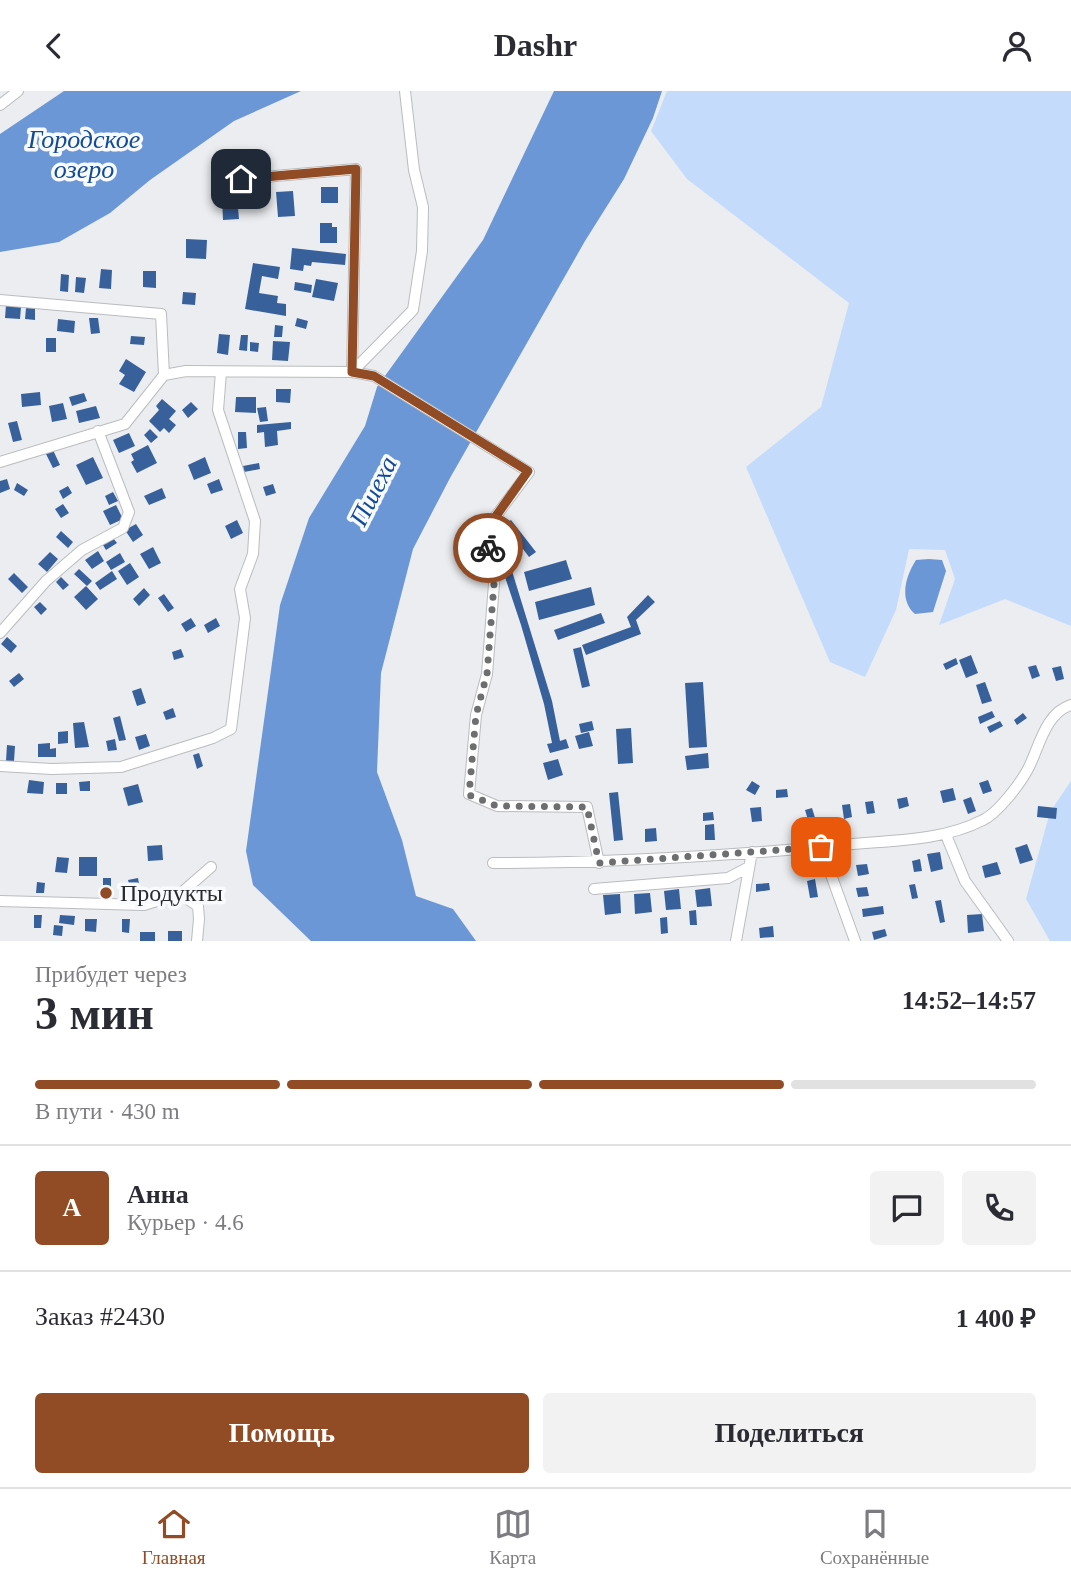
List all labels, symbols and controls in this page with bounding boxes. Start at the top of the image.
icon: back [35,27,73,65]
text: Dashr [494,27,577,63]
icon: person [998,27,1036,65]
water label: Городское озеро [27,125,140,184]
pin [211,149,271,209]
icon: home [222,160,260,198]
water label: Пшеха [343,452,403,532]
courier [453,513,523,583]
icon: bike [469,529,507,567]
pin [791,817,851,877]
icon: bag [802,828,840,866]
place label: Продукты [120,880,223,906]
marker: Продукты [98,885,114,901]
text: Прибудет через [35,962,187,987]
text: 14:52–14:57 [902,986,1036,1015]
text: 3 мин [35,988,154,1039]
text: В пути · 430 m [35,1099,180,1124]
button: chat [870,1171,944,1245]
button: phone [962,1171,1036,1245]
text: Анна [127,1180,189,1209]
text: А [63,1193,81,1222]
text: Курьер · 4.6 [127,1210,244,1235]
text: Заказ #2430 [35,1302,165,1331]
text: 1 400 ₽ [956,1304,1036,1333]
button: Помощь [35,1393,529,1473]
button: Поделиться [543,1393,1036,1473]
tab: Главная [142,1505,206,1569]
tab: Карта [489,1505,536,1569]
tab: Сохранённые [820,1505,929,1569]

